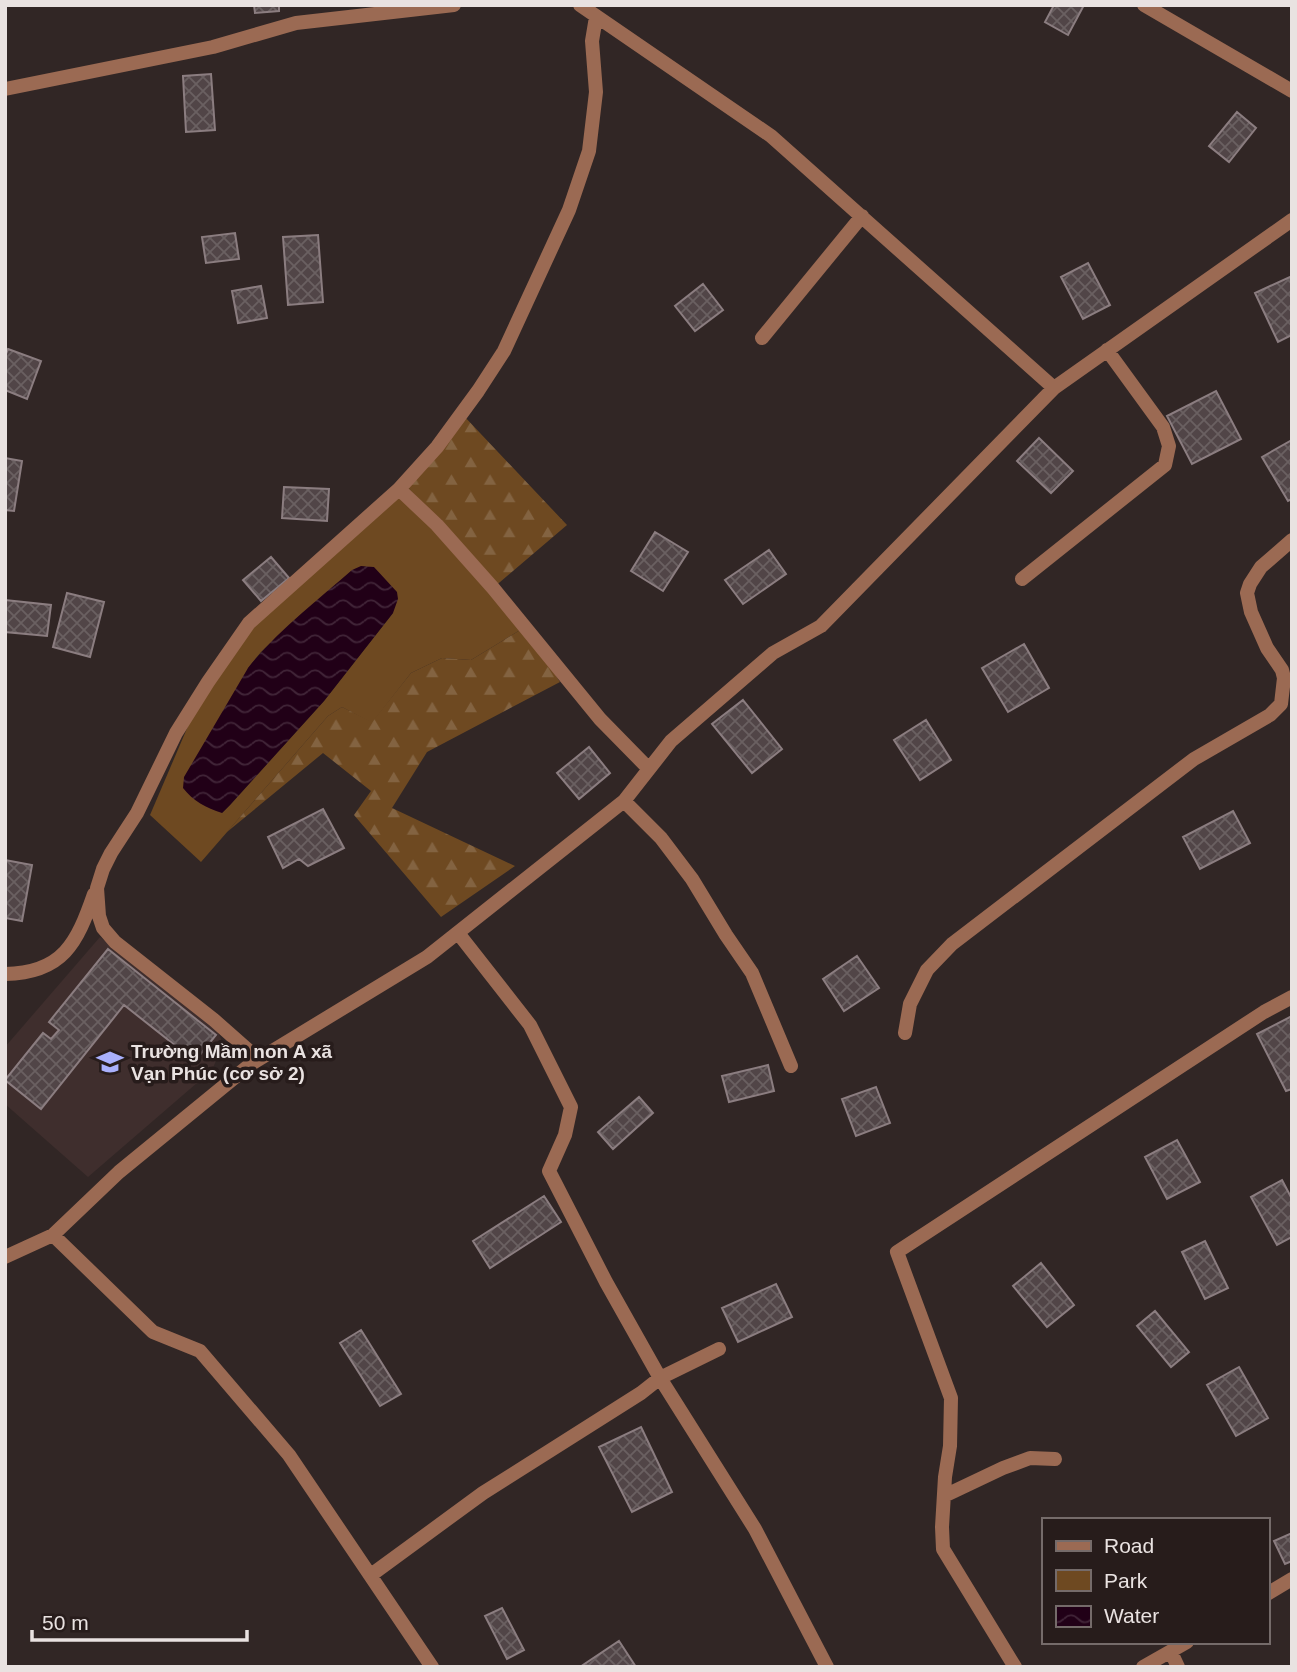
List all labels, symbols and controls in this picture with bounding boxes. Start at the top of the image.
place label: Trường Mầm non A xã Vạn Phúc (cơ sở 2) [131,1041,333,1084]
school or university icon: Trường Mầm non A xã Vạn Phúc (cơ sở 2) [95,1047,125,1077]
legend [1042,1518,1269,1644]
text: Road [1104,1534,1154,1557]
text: Park [1104,1569,1148,1592]
scale bar [32,1598,247,1642]
text: Water [1104,1604,1159,1627]
text: 50 m [42,1611,89,1634]

